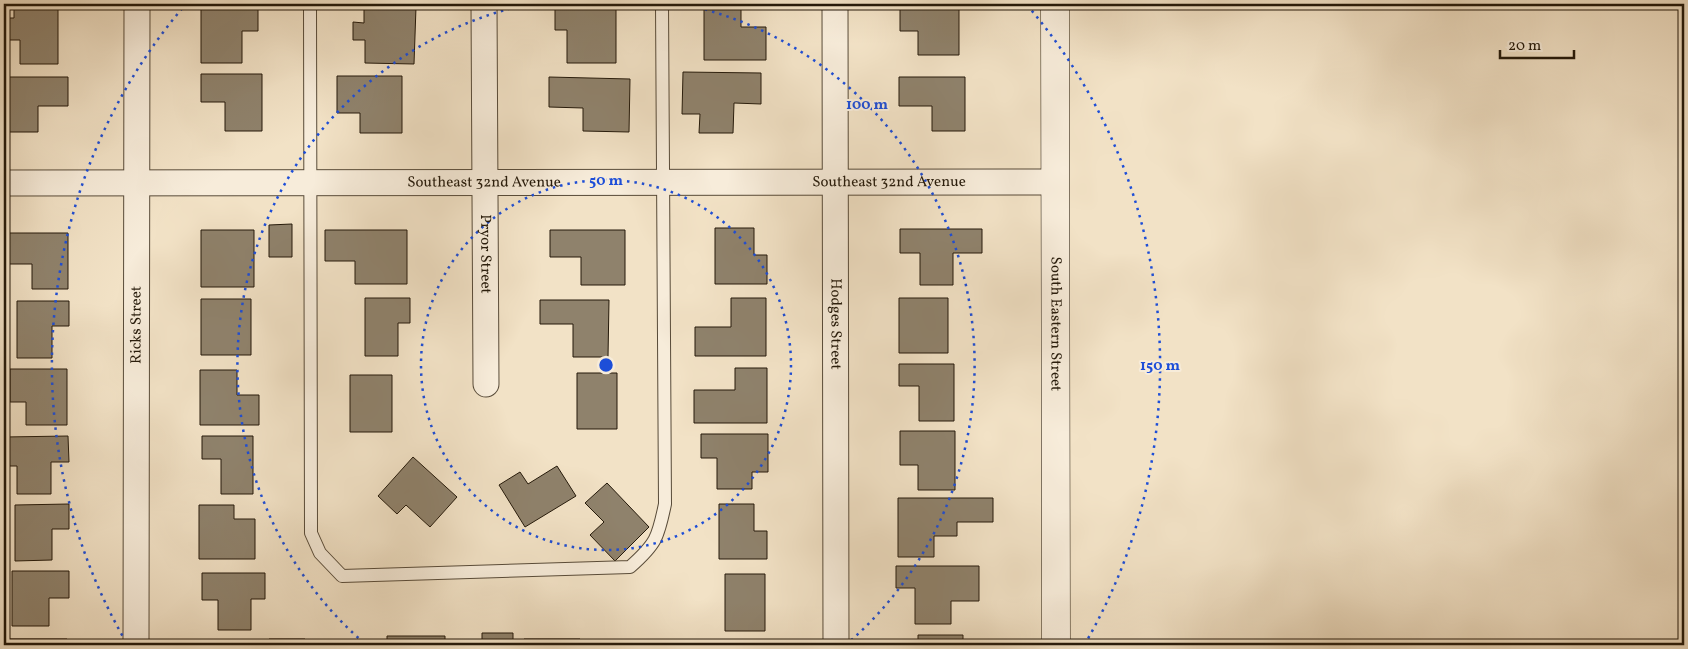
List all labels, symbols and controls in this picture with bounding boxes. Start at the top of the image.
scale bar [1500,28,1574,60]
text: 20 m [1508,36,1541,57]
text: 100 m [846,95,889,116]
text: 50 m [589,171,623,192]
street label: Southeast 32nd Avenue [407,172,561,193]
street label: Southeast 32nd Avenue [812,172,966,193]
street label: Pryor Street [475,214,496,294]
street label: South Eastern Street [1045,257,1066,391]
street label: Hodges Street [825,278,846,370]
street label: Ricks Street [126,286,147,364]
centre of rings [597,356,615,374]
text: 150 m [1140,356,1180,377]

